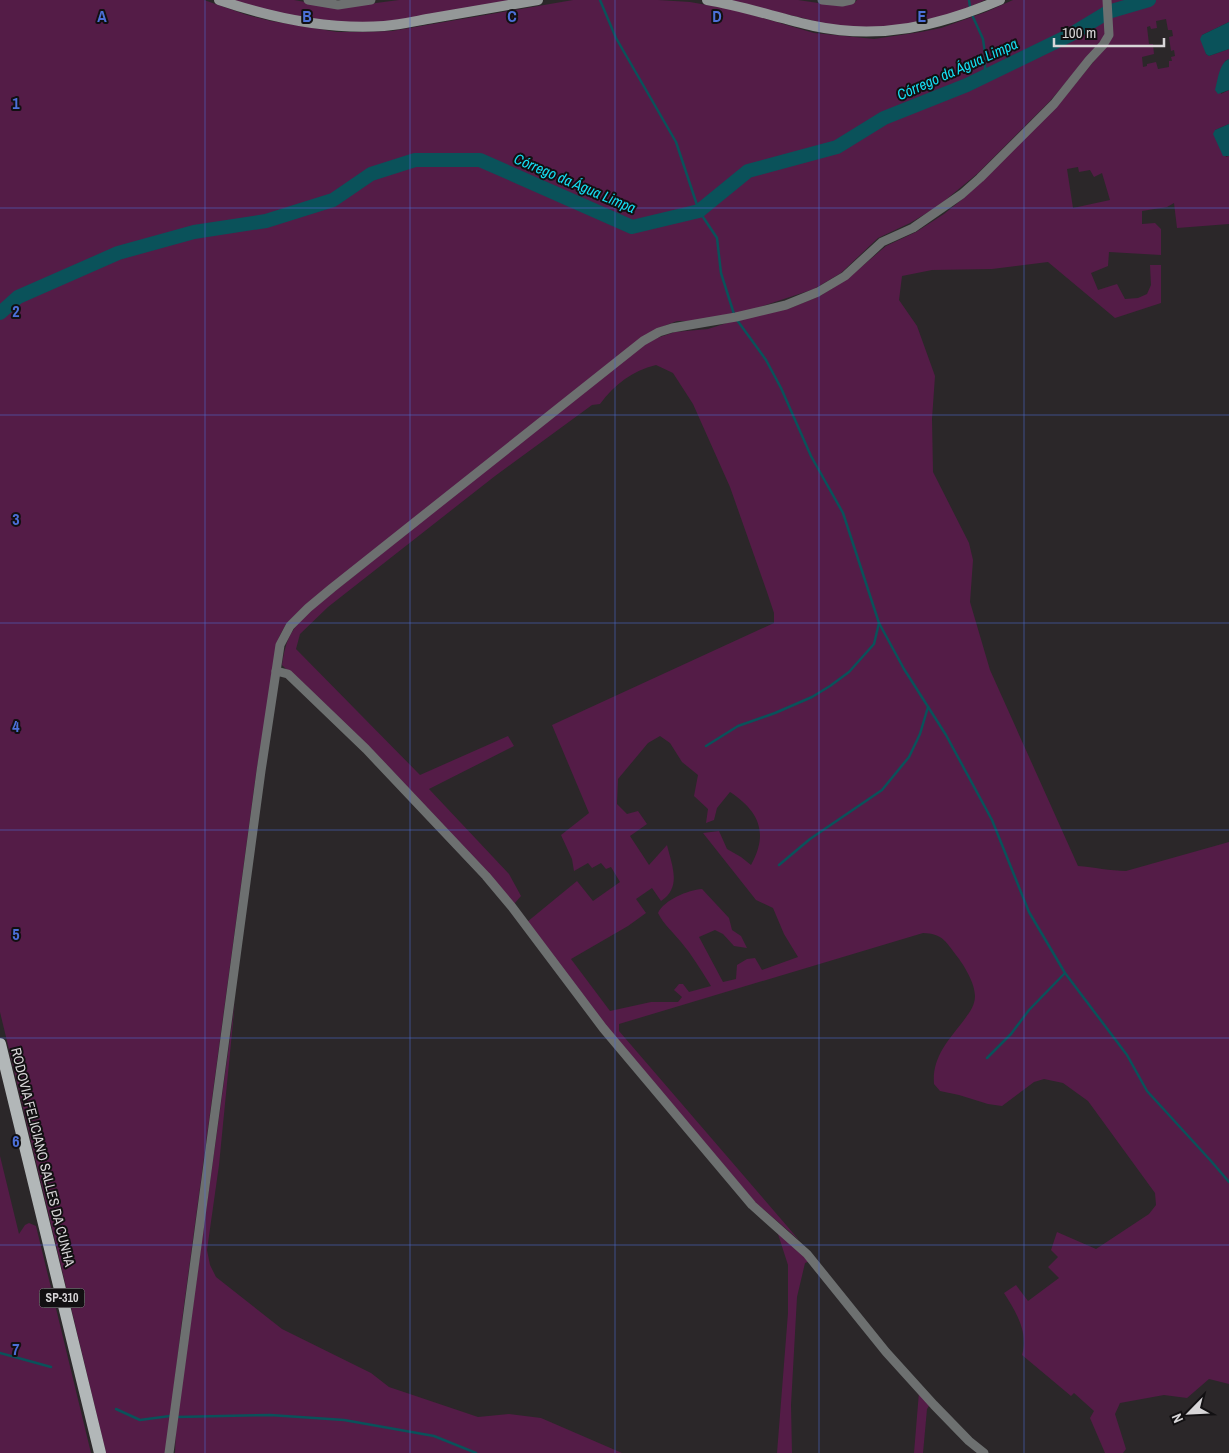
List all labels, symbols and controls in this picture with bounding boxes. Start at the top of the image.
text: A [97,5,107,27]
text: B [302,5,312,27]
text: C [507,5,517,27]
text: D [712,5,722,27]
text: E [918,5,927,27]
scale bar [1054,15,1164,47]
text: 100 m [1062,22,1096,43]
water label: Córrego da Água Limpa [893,33,1021,105]
text: 1 [12,92,20,114]
water label: Córrego da Água Limpa [511,148,639,218]
text: 2 [12,300,20,322]
text: 3 [12,508,20,530]
text: 4 [12,715,20,737]
text: 5 [12,923,20,945]
street label: RODOVIA FELICIANO SALLES DA CUNHA [7,1046,79,1269]
text: 6 [12,1130,20,1152]
road number: SP-310 [40,1289,84,1308]
text: 7 [12,1338,20,1360]
north arrow [1164,1388,1214,1438]
text: N [1167,1411,1187,1426]

